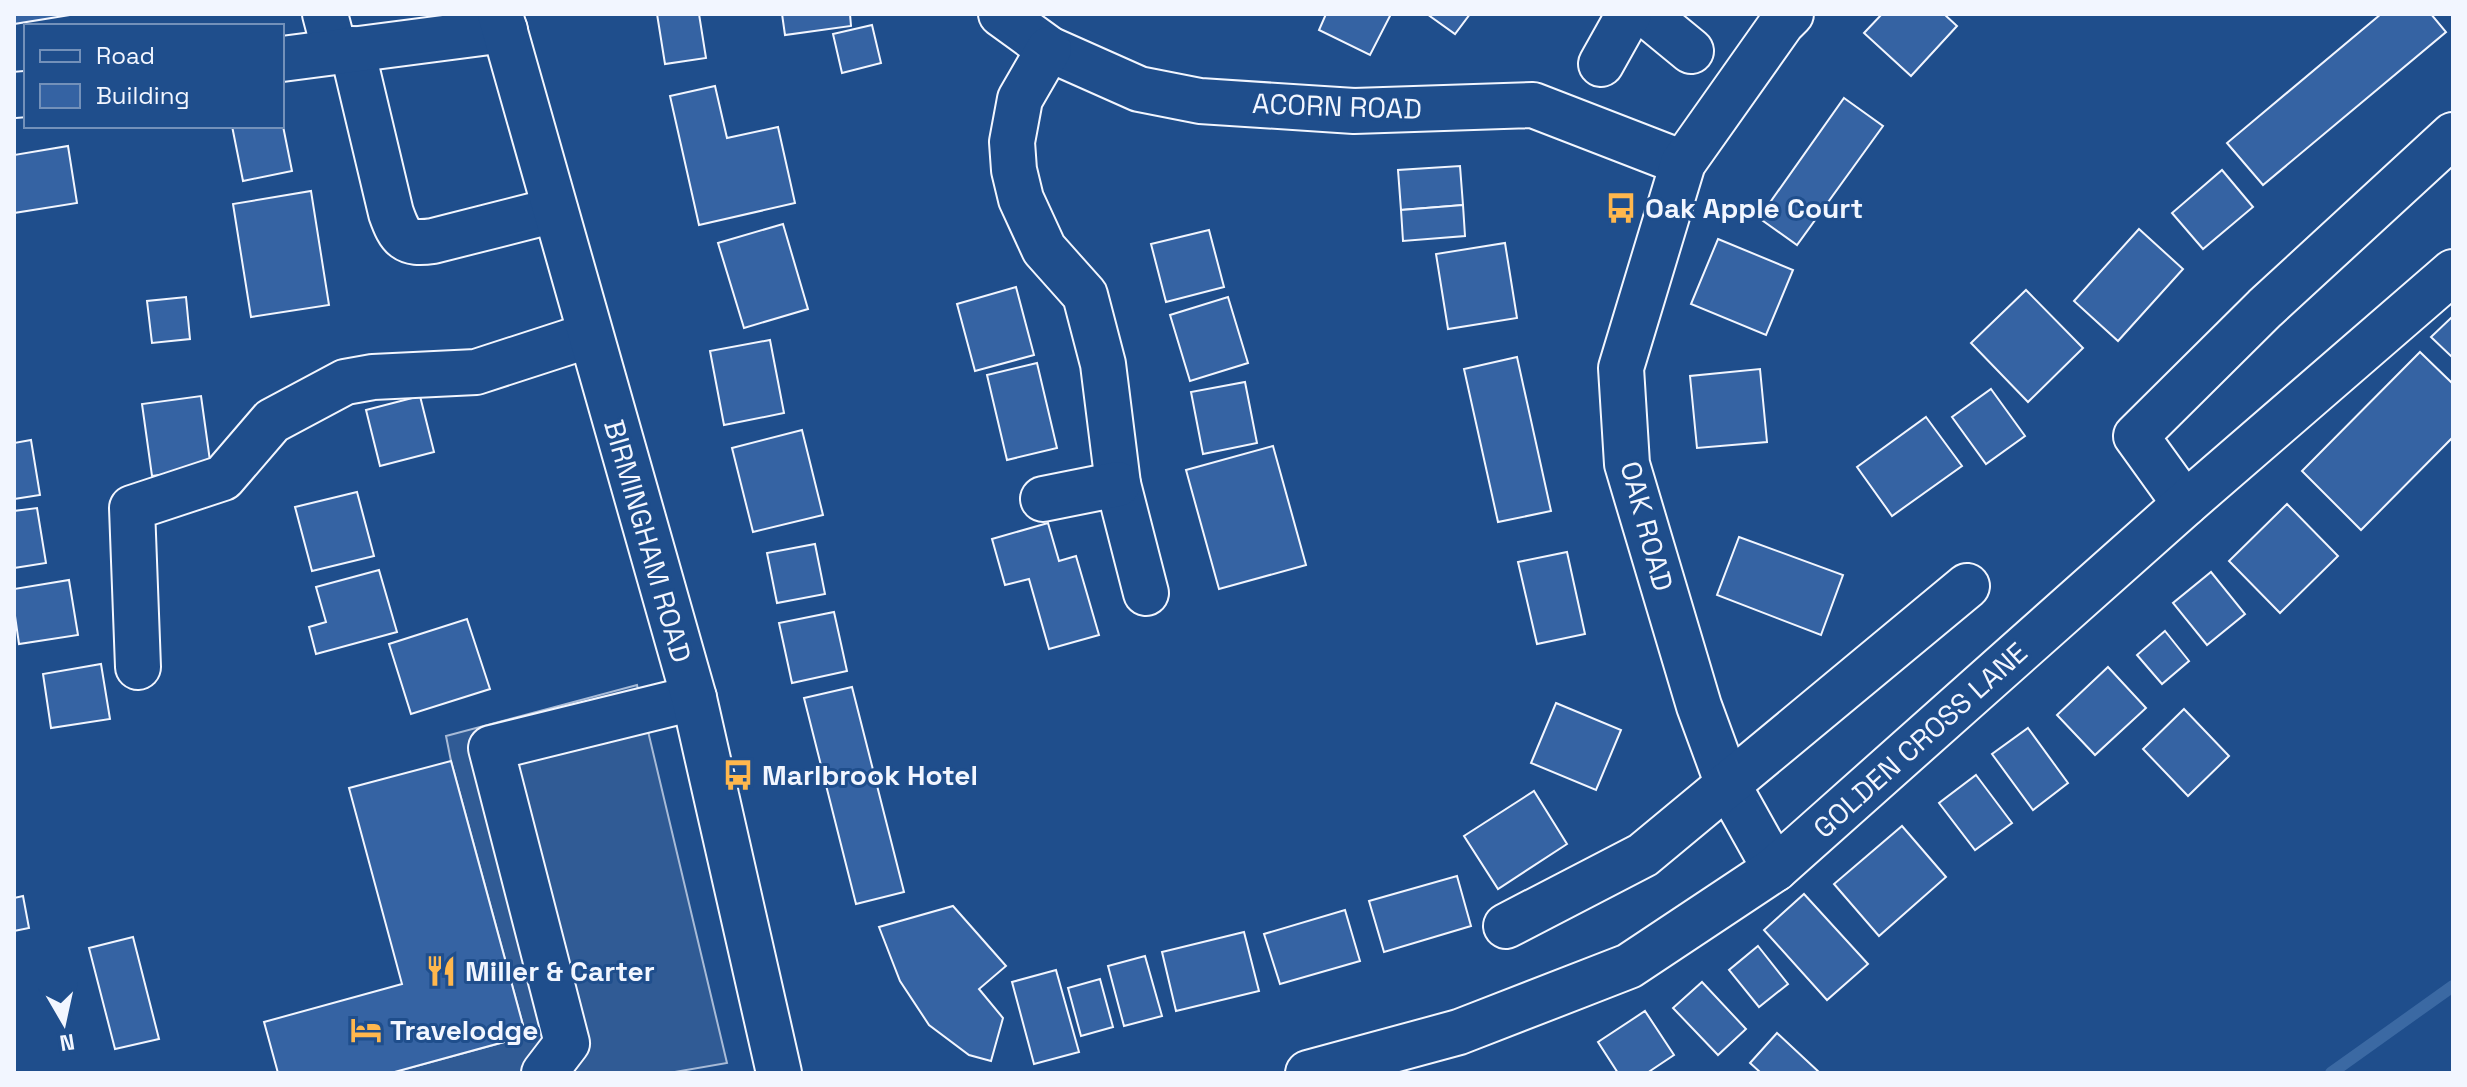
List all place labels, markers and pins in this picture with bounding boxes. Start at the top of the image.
place label: Oak Apple Court [1645,190,1863,226]
bus stop icon: Oak Apple Court [1604,191,1638,225]
place label: Marlbrook Hotel [762,757,978,793]
bus stop icon: Marlbrook Hotel [721,758,755,792]
place label: Miller & Carter [465,953,655,989]
restaurant icon: Miller & Carter [424,954,458,988]
place label: Travelodge [390,1012,538,1048]
hotel icon: Travelodge [349,1013,383,1047]

